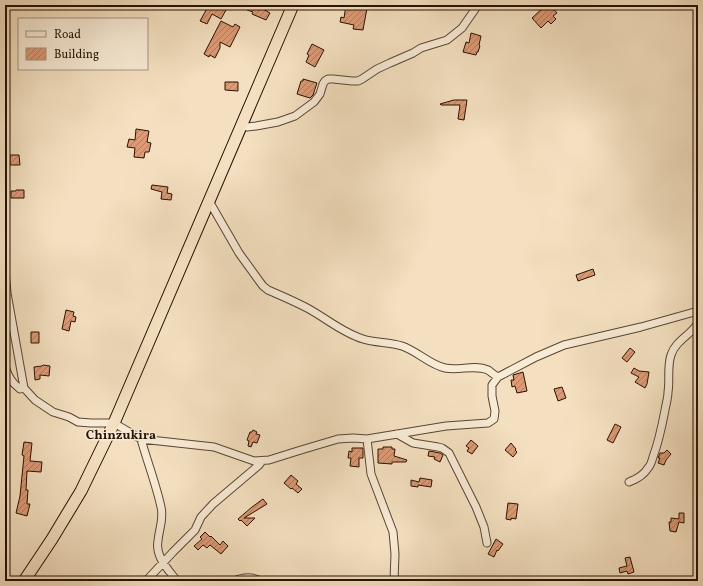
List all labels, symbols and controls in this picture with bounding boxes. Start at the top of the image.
legend [18,18,148,70]
text: Road [54,27,81,43]
text: Building [54,47,99,63]
district label: Chinzukira [86,427,156,445]

